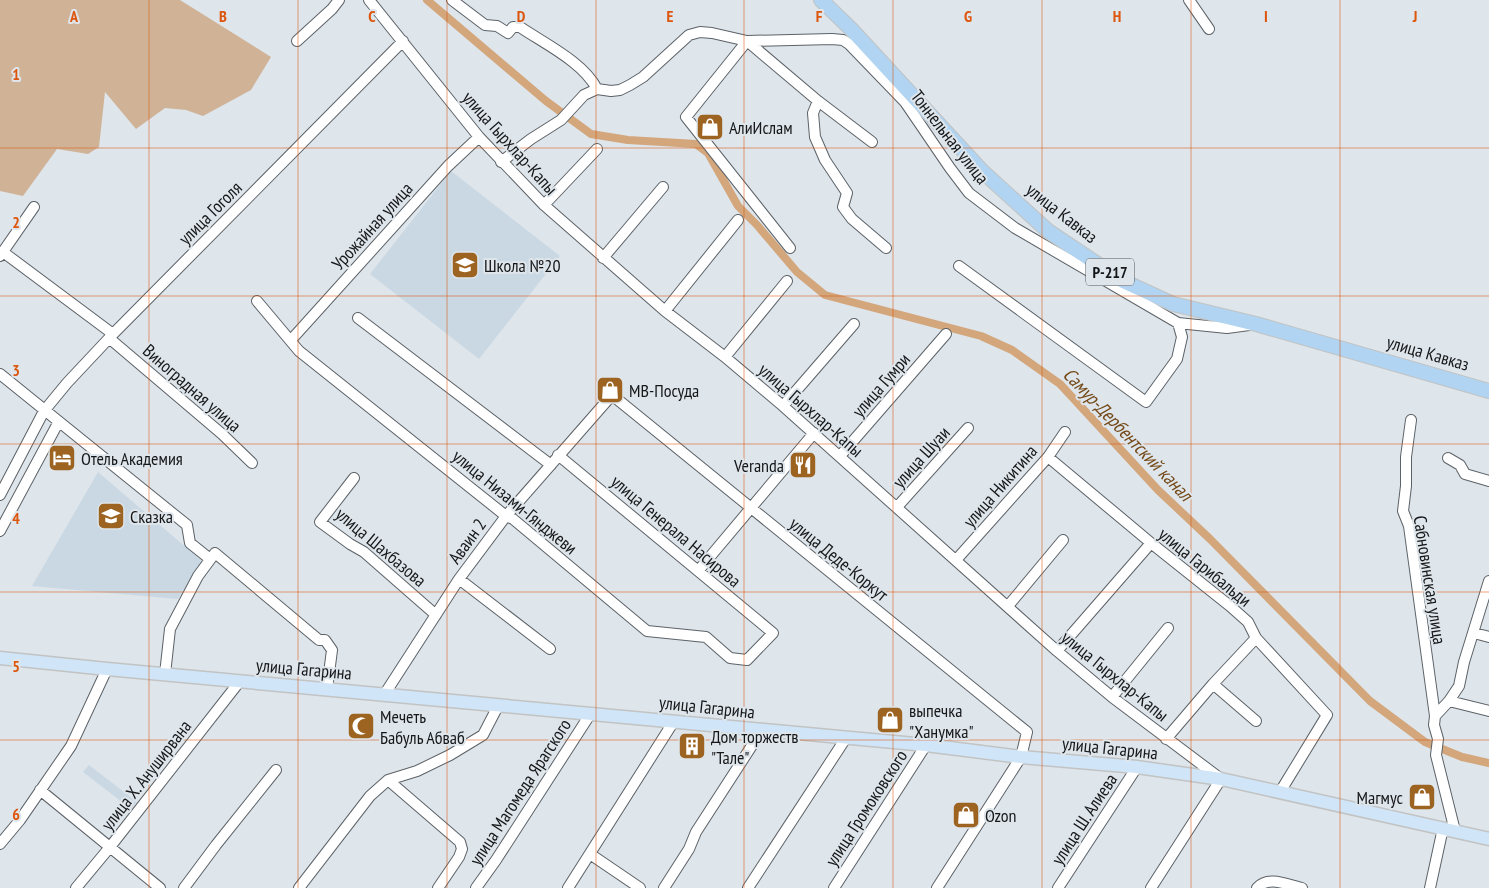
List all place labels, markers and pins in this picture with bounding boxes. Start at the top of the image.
shop icon: АлиИслам [695,112,725,142]
place label: АлиИслам [729,116,793,139]
school or university icon: Школа №20 [450,250,480,280]
place label: Школа №20 [484,254,561,277]
shop icon: МВ-Посуда [595,375,625,405]
place label: МВ-Посуда [629,379,699,402]
hotel icon: Отель Академия [47,443,77,473]
place label: Отель Академия [81,447,183,470]
restaurant icon: Veranda [788,450,818,480]
place label: Veranda [733,454,784,477]
school or university icon: Сказка [96,501,126,531]
place label: Сказка [130,505,173,528]
place label: выпечка "Ханумка" [909,699,974,743]
place label: Мечеть Бабуль Абваб [380,705,465,749]
shop icon: выпечка "Ханумка" [875,705,905,735]
mosque icon: Мечеть Бабуль Абваб [346,711,376,741]
place label: Дом торжеств "Тале" [711,725,799,769]
building icon: Дом торжеств "Тале" [677,731,707,761]
shop icon: Магмус [1407,782,1437,812]
place label: Магмус [1357,786,1404,809]
shop icon: Ozon [951,800,981,830]
place label: Ozon [985,804,1017,827]

